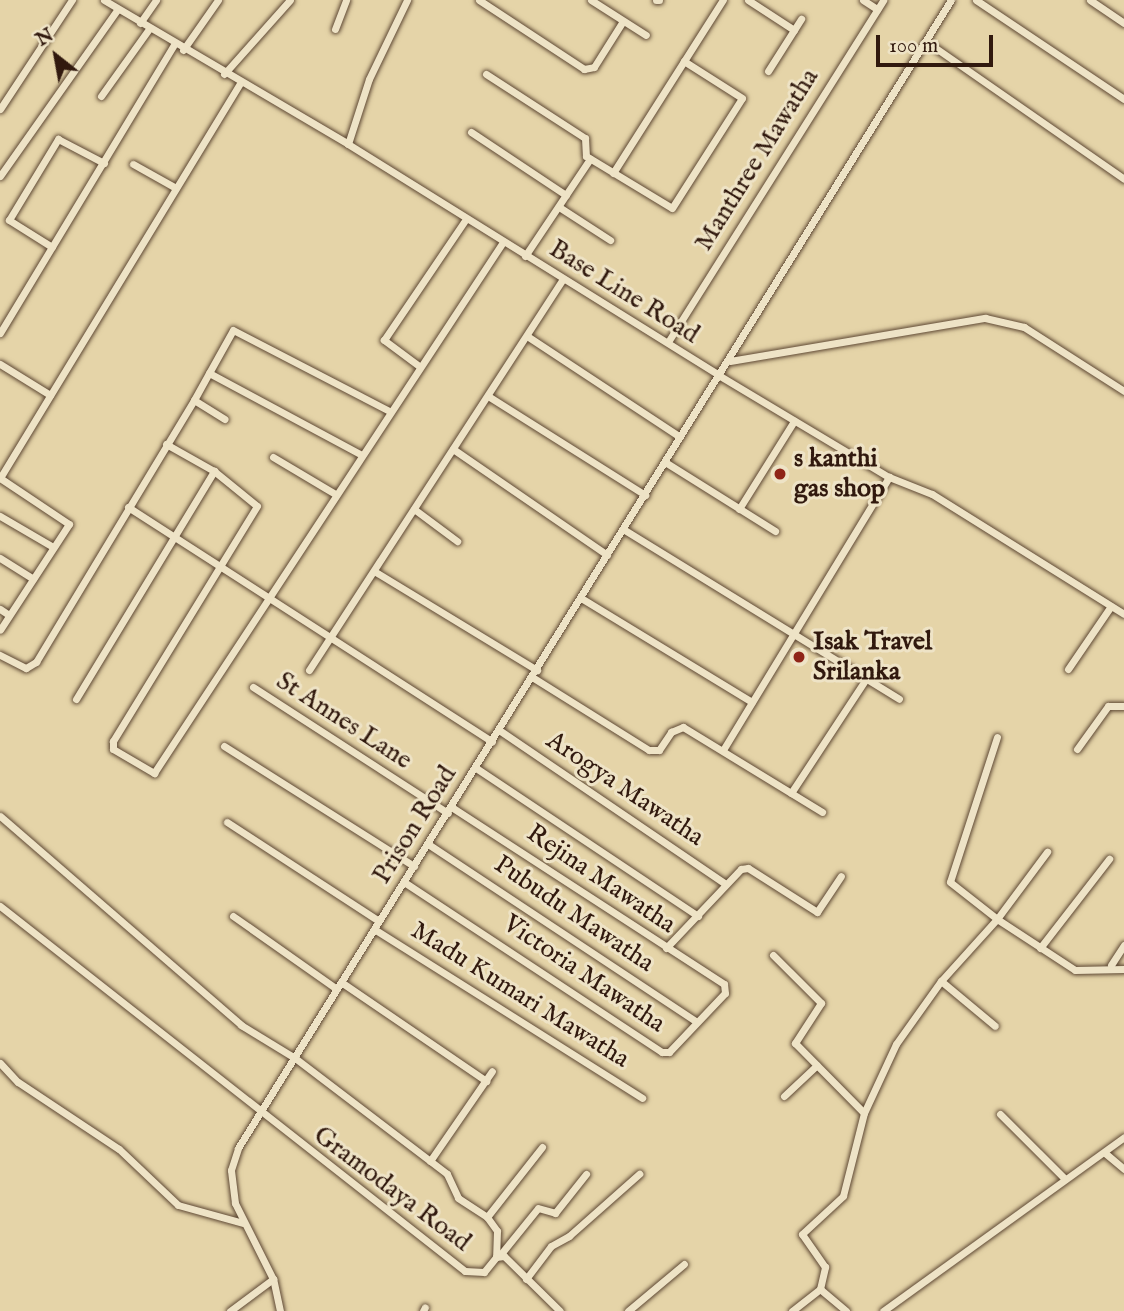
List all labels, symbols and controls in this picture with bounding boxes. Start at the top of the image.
north arrow [21,21,91,91]
scale bar [879,21,996,65]
text: N [32,23,58,53]
text: 100 m [889,33,938,60]
street label: Manthree Mawatha [688,63,826,257]
street label: Base Line Road [543,234,705,350]
place label: s kanthi gas shop [794,443,885,504]
marker: s kanthi gas shop [772,466,788,482]
place label: Isak Travel Srilanka [813,626,932,688]
marker: Isak Travel Srilanka [791,649,807,665]
street label: St Annes Lane [270,666,418,776]
street label: Arogya Mawatha [540,725,710,853]
street label: Prison Road [367,760,463,890]
street label: Rejina Mawatha [521,818,681,940]
street label: Pubudu Mawatha [488,849,660,979]
street label: Victoria Mawatha [497,908,671,1040]
street label: Madu Kumari Mawatha [405,915,635,1075]
street label: Gramodaya Road [307,1120,477,1258]

